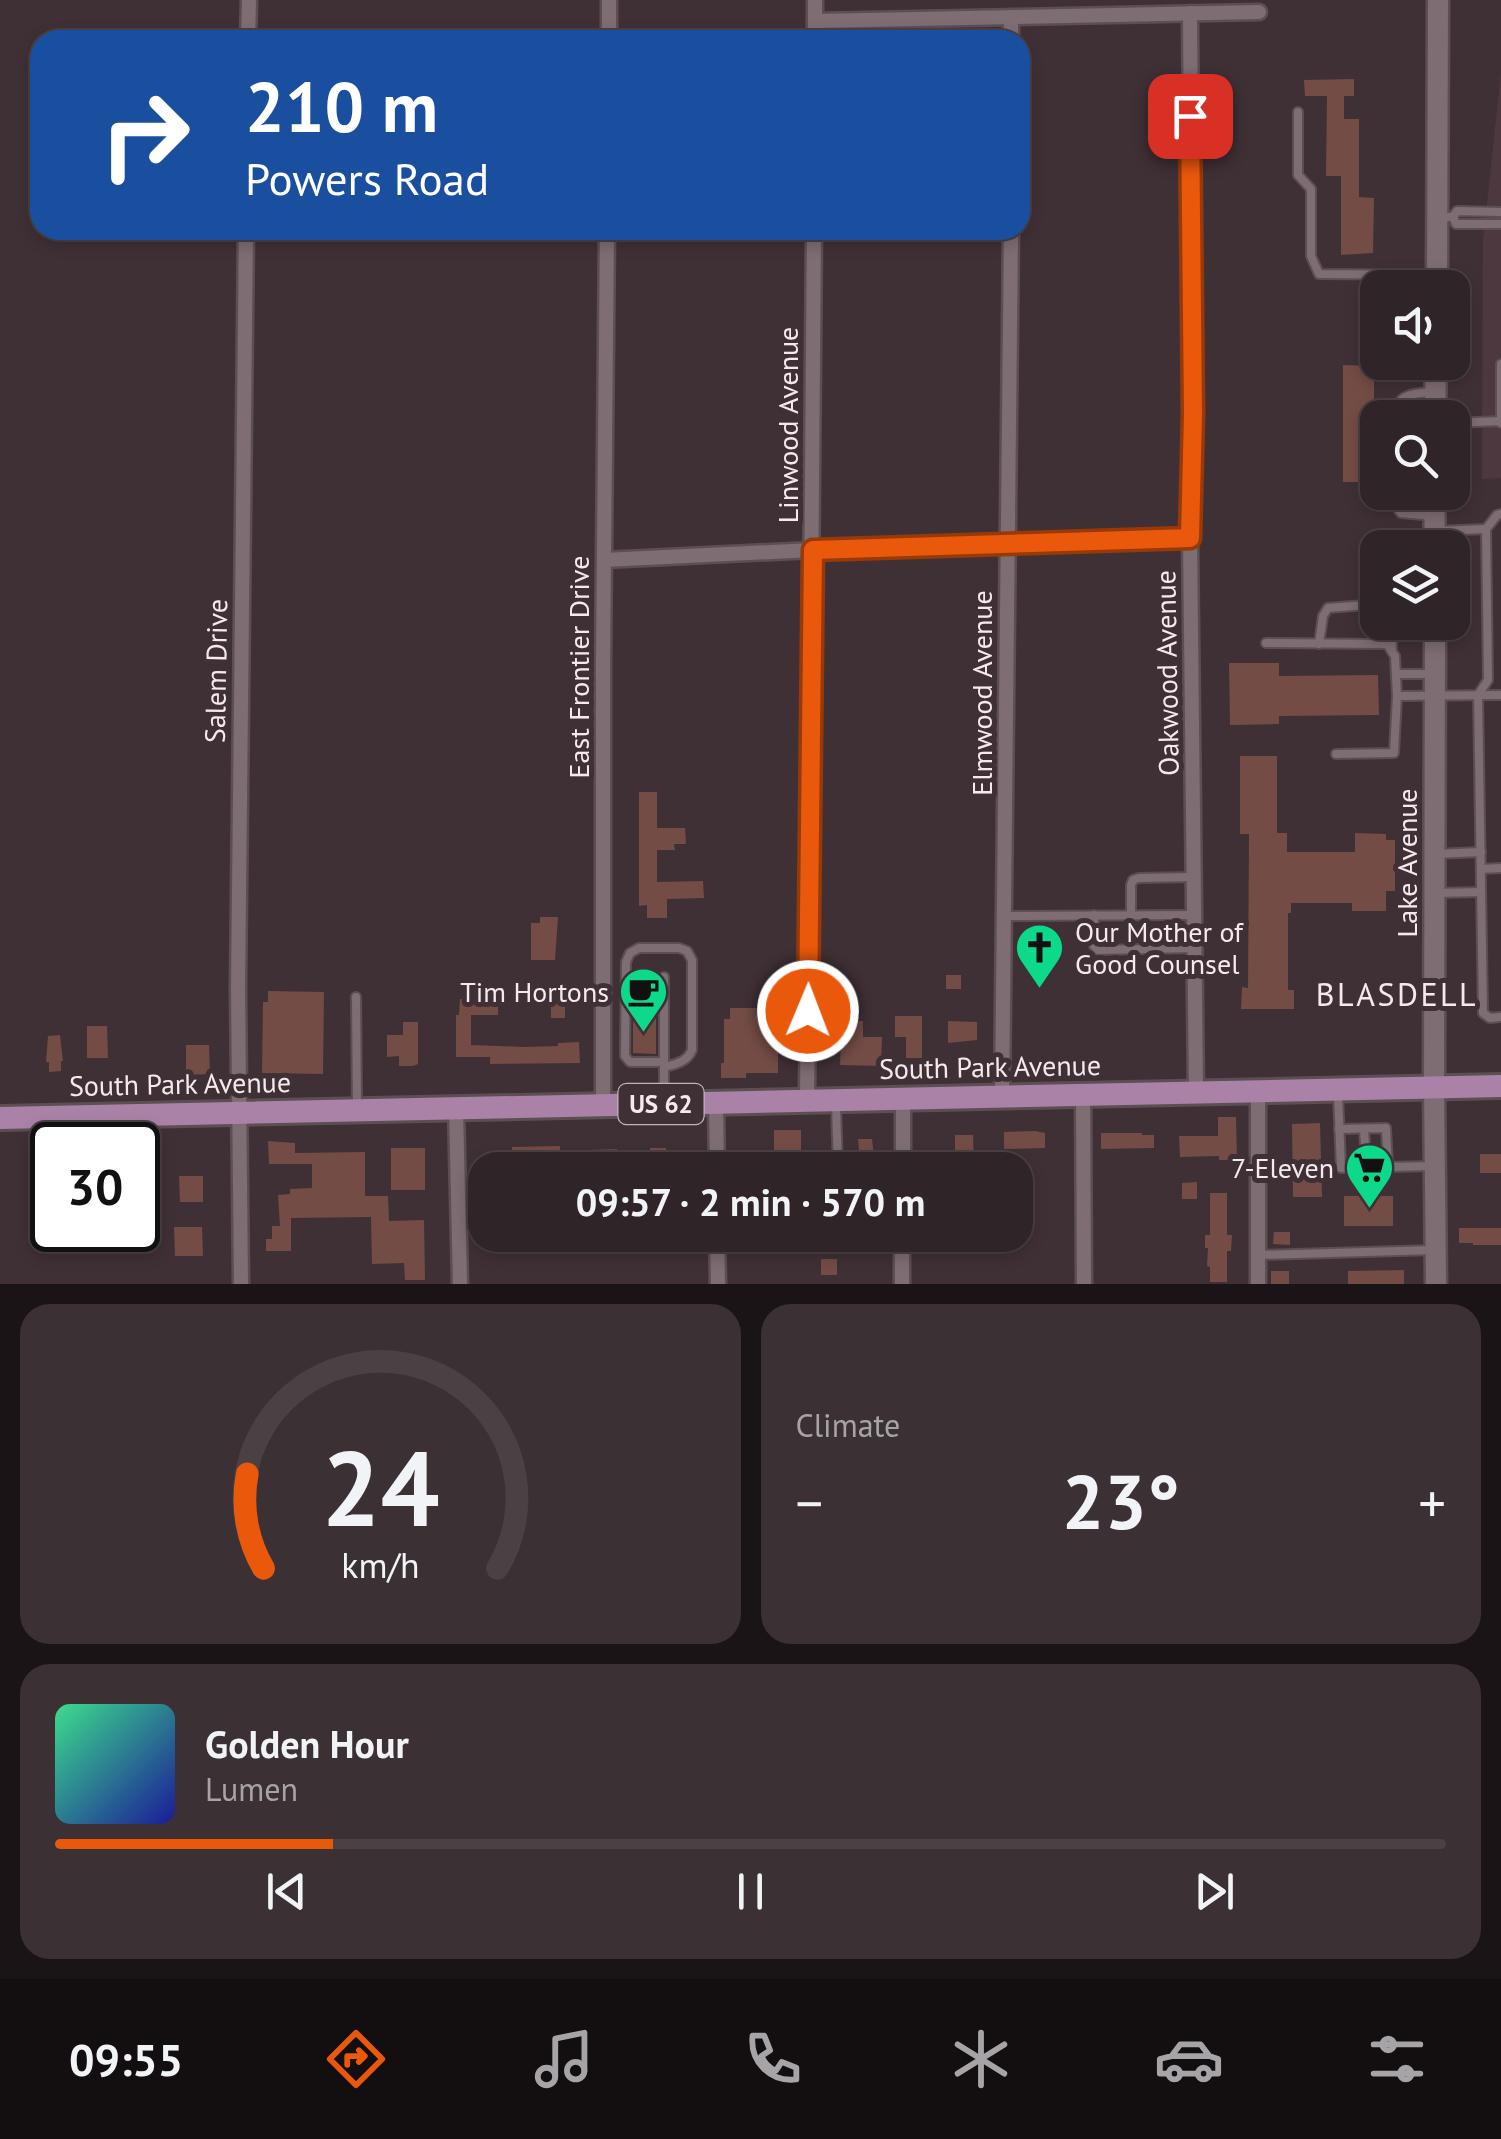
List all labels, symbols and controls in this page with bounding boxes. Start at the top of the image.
text: 210 m [245,61,438,151]
icon: right [80,70,210,200]
pin [1148,74,1233,159]
icon: arrive [1163,89,1218,144]
text: Powers Road [245,149,489,207]
map controls [1360,270,1470,640]
button: sound [1360,270,1470,380]
street label: Linwood Avenue [769,327,806,523]
button: search [1360,400,1470,510]
button: layers [1360,530,1470,640]
street label: East Frontier Drive [560,556,597,778]
street label: Oakwood Avenue [1146,570,1187,776]
street label: Elmwood Avenue [963,590,1000,796]
street label: Salem Drive [196,599,235,743]
street label: Lake Avenue [1388,788,1425,938]
place label: Our Mother of Good Counsel [1075,913,1244,982]
church icon: Our Mother of Good Counsel [1014,922,1066,990]
position arrow [756,959,860,1063]
cafe icon: Tim Hortons [618,966,670,1034]
place label: Tim Hortons [460,973,609,1010]
district label: BLASDELL [1316,973,1478,1015]
street label: South Park Avenue [879,1046,1101,1087]
street label: South Park Avenue [69,1063,291,1104]
road number: US 62 [618,1084,704,1124]
speed limit sign: 30 [30,1122,160,1252]
supermarket icon: 7-Eleven [1343,1142,1395,1210]
place label: 7-Eleven [1231,1149,1334,1186]
text: 09:57 · 2 min · 570 m [576,1177,925,1226]
text: Climate [796,1404,900,1446]
text: 24 [321,1420,439,1555]
text: 23° [1062,1453,1180,1550]
text: − [796,1467,823,1538]
text: + [1418,1467,1446,1538]
text: km/h [341,1542,419,1588]
text: Golden Hour [205,1719,409,1768]
text: Lumen [205,1768,298,1810]
icon: previous [259,1864,314,1919]
icon: pause [723,1864,778,1919]
icon: next [1187,1864,1242,1919]
icon: directions [321,2024,391,2094]
icon: music [529,2024,599,2094]
icon: phone [738,2024,808,2094]
icon: climate [946,2024,1016,2094]
icon: car [1154,2024,1224,2094]
icon: filters [1362,2024,1432,2094]
text: 09:55 [69,2030,183,2088]

